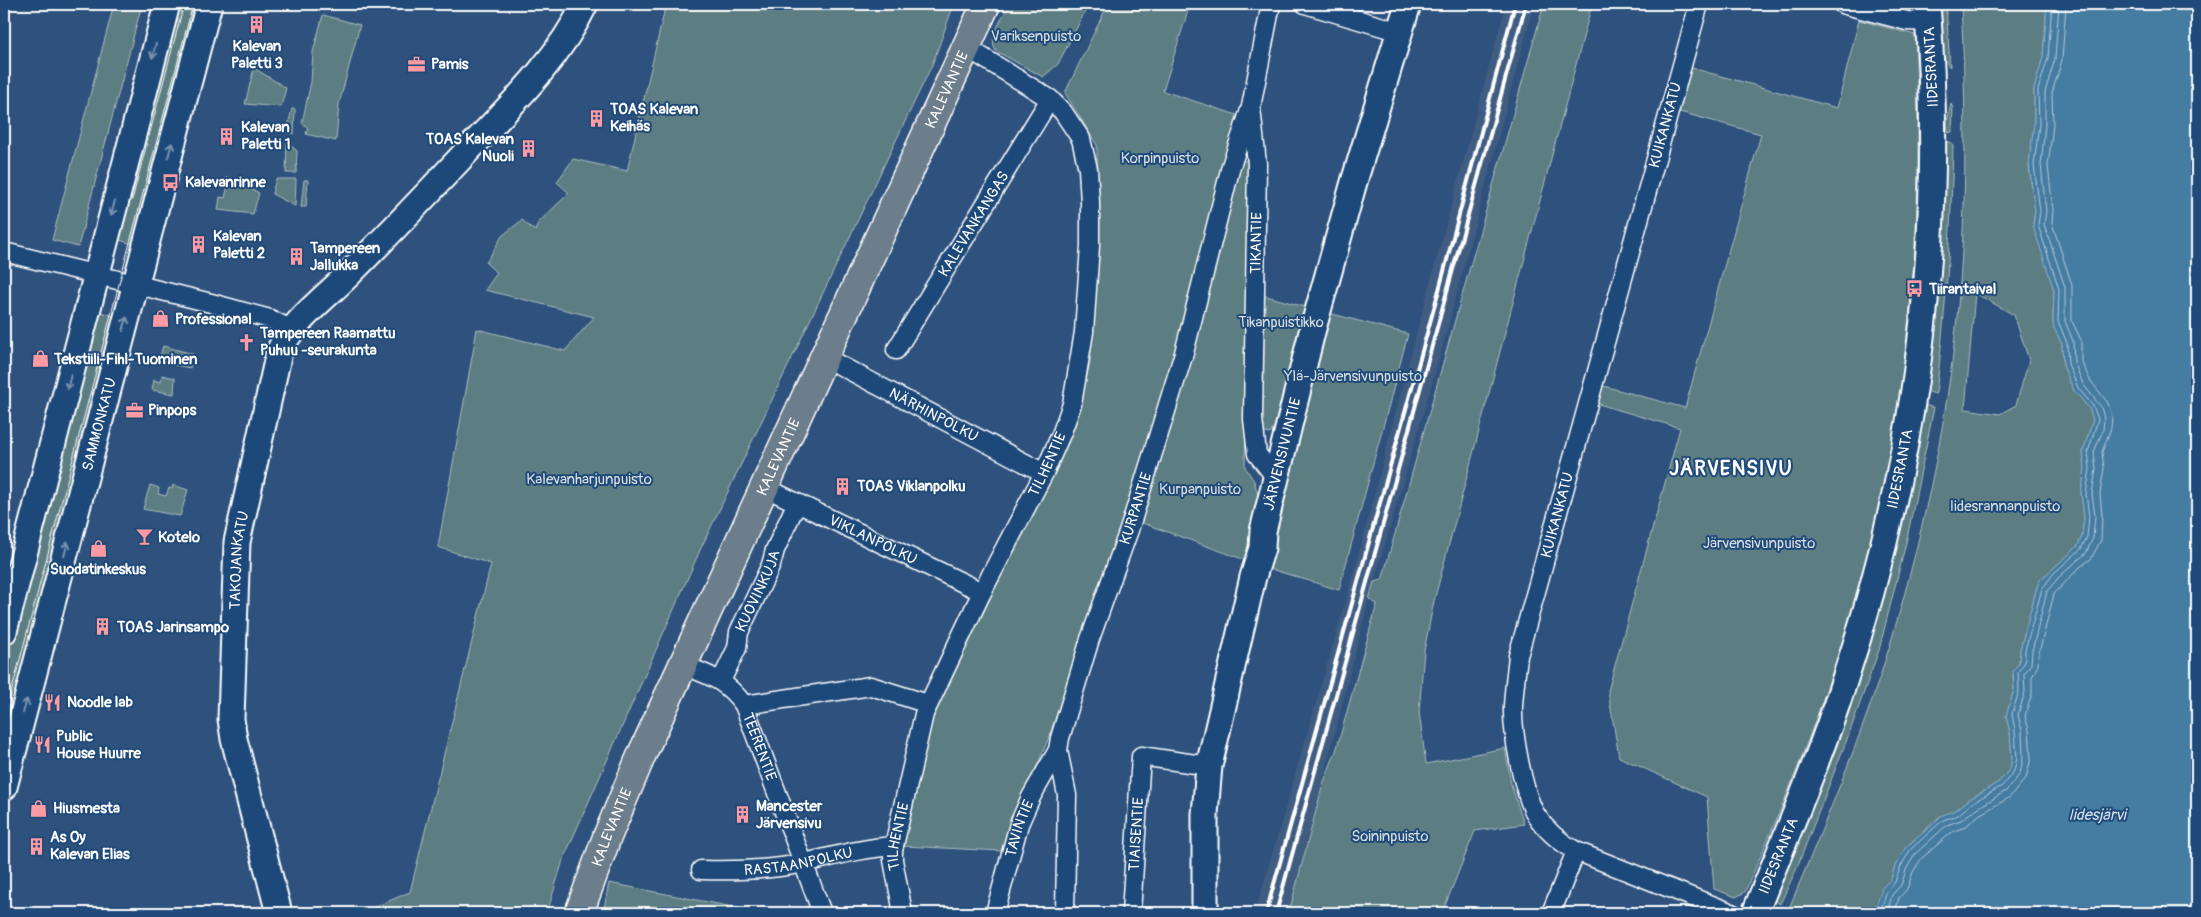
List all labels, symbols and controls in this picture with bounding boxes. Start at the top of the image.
building icon: Kalevan Paletti 3 [247,15,267,35]
street label: IIDESRANTA [1920,26,1943,108]
park label: Variksenpuisto [991,27,1081,46]
place label: Kalevan Paletti 3 [231,37,283,73]
one-way arrow [149,42,159,58]
street label: KALEVANTIE [921,48,973,132]
office icon: Pamis [407,54,427,74]
place label: Pamis [431,55,469,74]
street label: KUIKANKATU [1645,80,1686,170]
place label: TOAS Kalevan Keihäs [609,100,699,136]
building icon: TOAS Kalevan Keihäs [586,108,606,128]
place label: Kalevan Paletti 1 [241,118,291,154]
building icon: Kalevan Paletti 1 [217,126,237,146]
place label: TOAS Kalevan Nuoli [425,130,515,166]
building icon: TOAS Kalevan Nuoli [518,138,538,158]
one-way arrow [165,142,175,158]
park label: Korpinpuisto [1121,149,1199,168]
street label: KALEVANKANGAS [934,168,1013,280]
bus stop icon: Kalevanrinne [161,172,181,192]
place label: Kalevanrinne [185,173,267,192]
one-way arrow [108,200,117,216]
street label: TIKANTIE [1246,212,1267,274]
place label: Kalevan Paletti 2 [213,227,265,263]
building icon: Kalevan Paletti 2 [189,235,209,255]
place label: Tampereen Jallukka [309,239,381,275]
building icon: Tampereen Jallukka [286,247,306,267]
bus stop icon: Tiirantaival [1905,279,1925,299]
place label: Tiirantaival [1928,280,1996,299]
shop icon: Professional [151,309,171,329]
place label: Professional [175,310,252,329]
park label: Tikanpuistikko [1238,313,1324,332]
one-way arrow [121,316,130,332]
place label: Tampereen Raamattu Puhuu -seurakunta [259,324,396,360]
church icon: Tampereen Raamattu Puhuu -seurakunta [236,332,256,352]
shop icon: Tekstiili-Fihl-Tuominen [30,349,50,369]
place label: Tekstiili-Fihl-Tuominen [53,350,198,369]
park label: Ylä-Järvensivunpuisto [1283,367,1422,386]
one-way arrow [63,374,73,390]
street label: SAMMONKATU [78,376,121,473]
street label: NÄRHINPOLKU [886,384,981,447]
street label: JÄRVENSIVUNTIE [1259,395,1306,512]
office icon: Pinpops [124,400,144,420]
place label: Pinpops [148,401,197,420]
street label: KALEVANTIE [753,415,805,499]
street label: IIDESRANTA [1883,428,1917,511]
street label: TILHENTIE [1024,429,1071,500]
district label: JÄRVENSIVU [1669,456,1793,481]
park label: Kalevanharjunpuisto [526,470,652,489]
street label: KURPANTIE [1116,470,1156,547]
street label: KUIKANKATU [1537,470,1578,560]
building icon: TOAS Viklanpolku [833,476,853,496]
place label: TOAS Viklanpolku [856,477,966,496]
park label: Kurpanpuisto [1159,480,1241,499]
park label: Iidesrannanpuisto [1950,497,2060,516]
street label: TAKOJANKATU [226,509,254,610]
street label: VIKLANPOLKU [825,511,920,569]
bar icon: Kotelo [134,527,154,547]
place label: Kotelo [158,528,200,547]
park label: Järvensivunpuisto [1703,534,1815,553]
shop icon: Suodatinkeskus [88,538,108,558]
one-way arrow [62,541,72,557]
street label: KUOVINKUJA [731,548,785,635]
place label: Suodatinkeskus [50,560,146,579]
building icon: TOAS Jarinsampo [93,617,113,637]
place label: TOAS Jarinsampo [116,618,229,637]
restaurant icon: Noodle lab [43,692,63,712]
place label: Noodle lab [67,693,133,712]
one-way arrow [21,698,30,714]
street label: TEERENTIE [738,710,781,784]
place label: Public House Huurre [56,727,141,763]
restaurant icon: Public House Huurre [32,735,52,755]
street label: KALEVANTIE [588,785,637,869]
place label: Mancester Järvensivu [756,797,823,833]
street label: TAVINTIE [1001,797,1039,859]
street label: TIAISENTIE [1125,797,1148,872]
shop icon: Hiusmesta [29,798,49,818]
place label: Hiusmesta [53,799,120,818]
street label: TILHENTIE [884,800,914,872]
building icon: Mancester Järvensivu [732,805,752,825]
water label: Iidesjärvi [2068,805,2128,825]
street label: IIDESRANTA [1755,815,1803,897]
park label: Soininpuisto [1352,827,1428,846]
place label: As Oy Kalevan Elias [50,828,130,864]
building icon: As Oy Kalevan Elias [26,836,46,856]
street label: RASTAANPOLKU [744,843,854,880]

